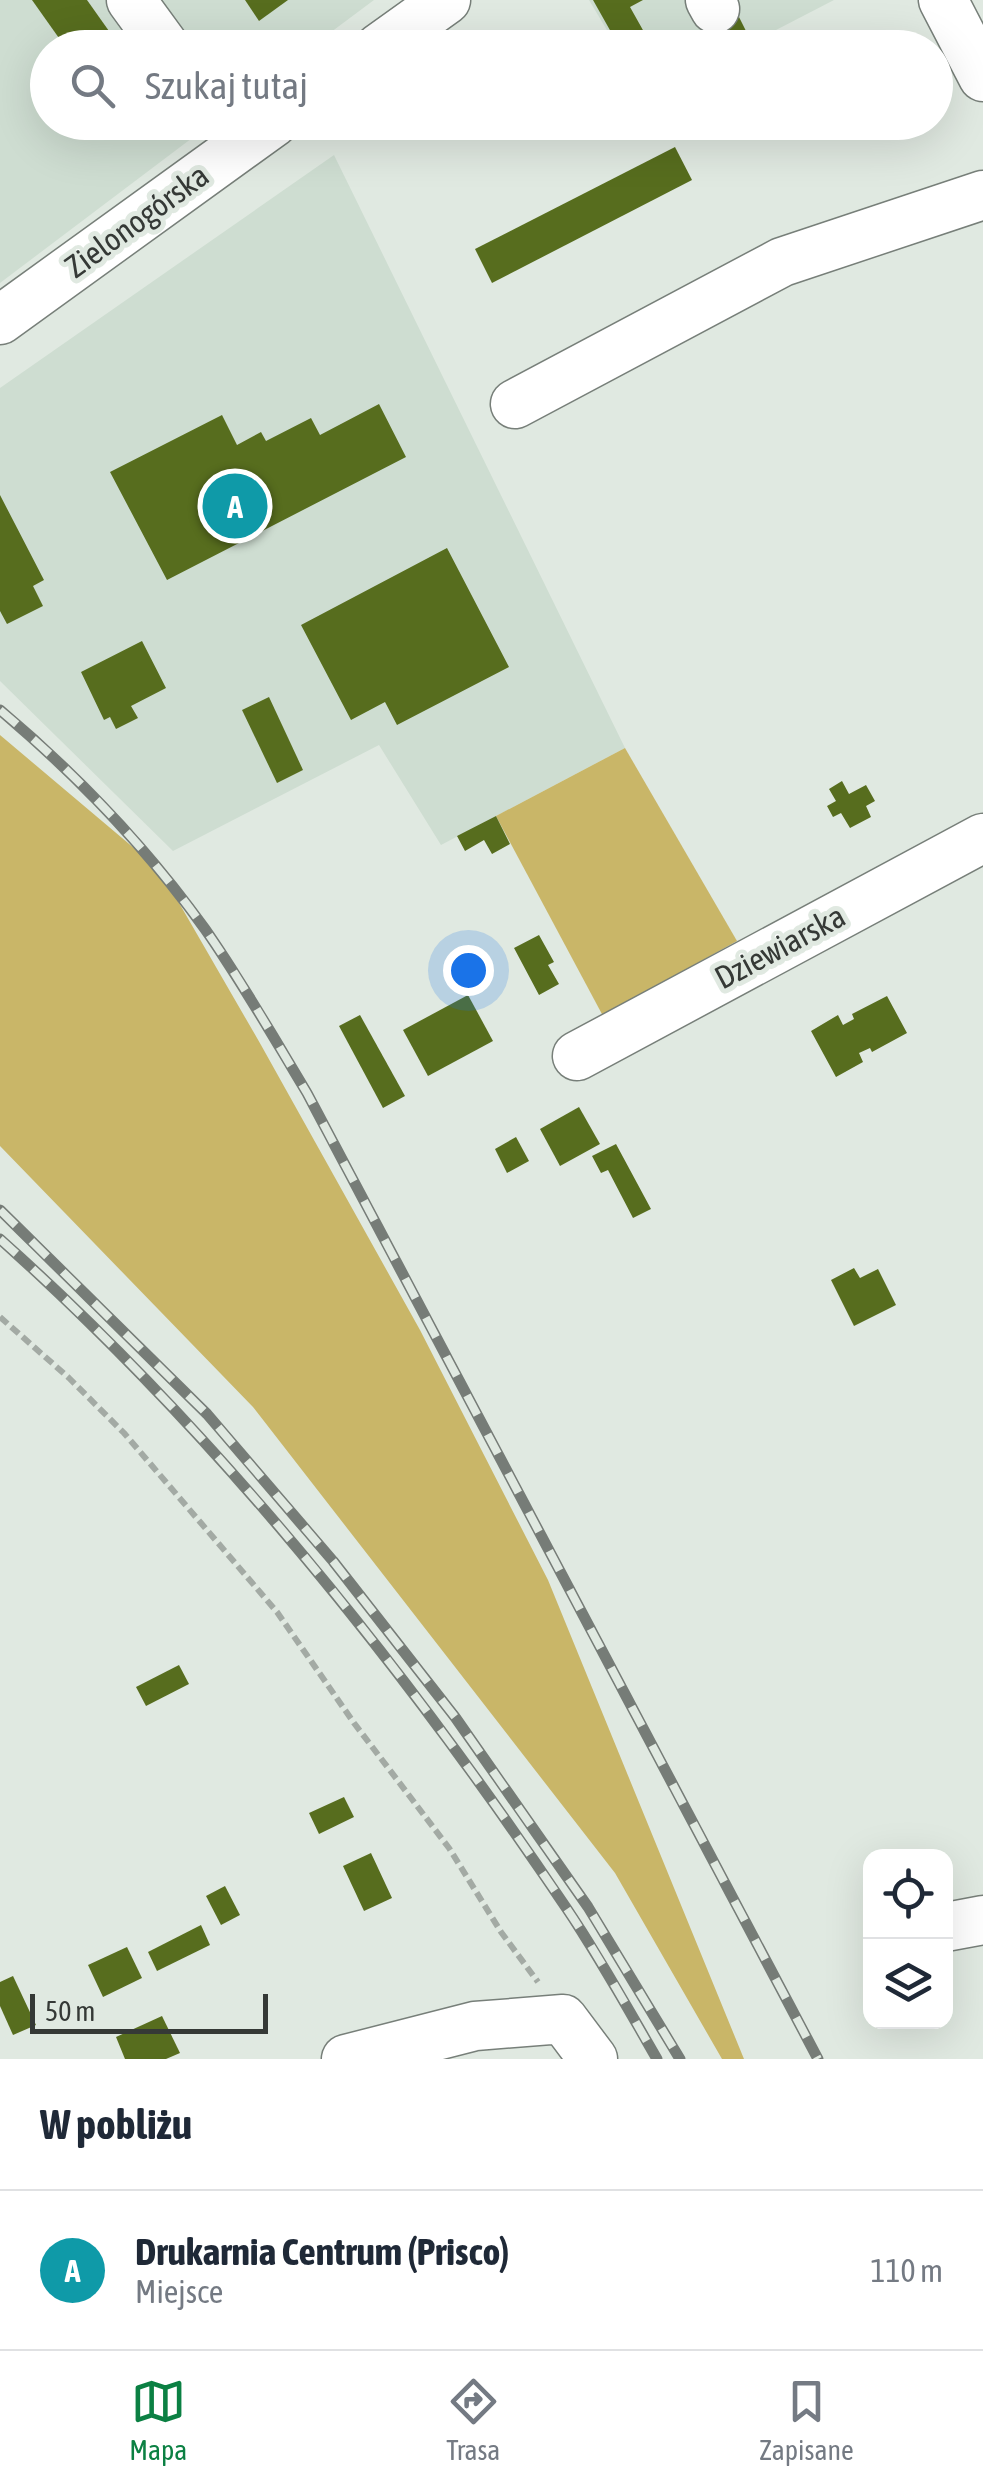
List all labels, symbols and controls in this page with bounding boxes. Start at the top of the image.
search box [30,30,953,140]
icon: search [65,58,120,113]
text: Szukaj tutaj [145,64,308,107]
street label: Zielonogórska [58,156,215,285]
pin: A [202,468,268,544]
street label: Dziewiarska [708,897,851,996]
your location [443,945,494,996]
map controls [863,1849,953,2029]
button: locate [863,1849,953,1939]
button: layers [863,1939,953,2029]
scale bar [30,1989,268,2034]
text: 50 m [45,1995,95,2027]
text: W pobliżu [40,2100,192,2148]
text: Drukarnia Centrum (Prisco) [135,2230,510,2273]
text: A [65,2252,80,2289]
text: 110 m [870,2252,943,2289]
text: Miejsce [135,2273,223,2310]
tab: Mapa [129,2374,187,2466]
tab: Trasa [446,2374,501,2466]
tab: Zapisane [759,2374,854,2466]

